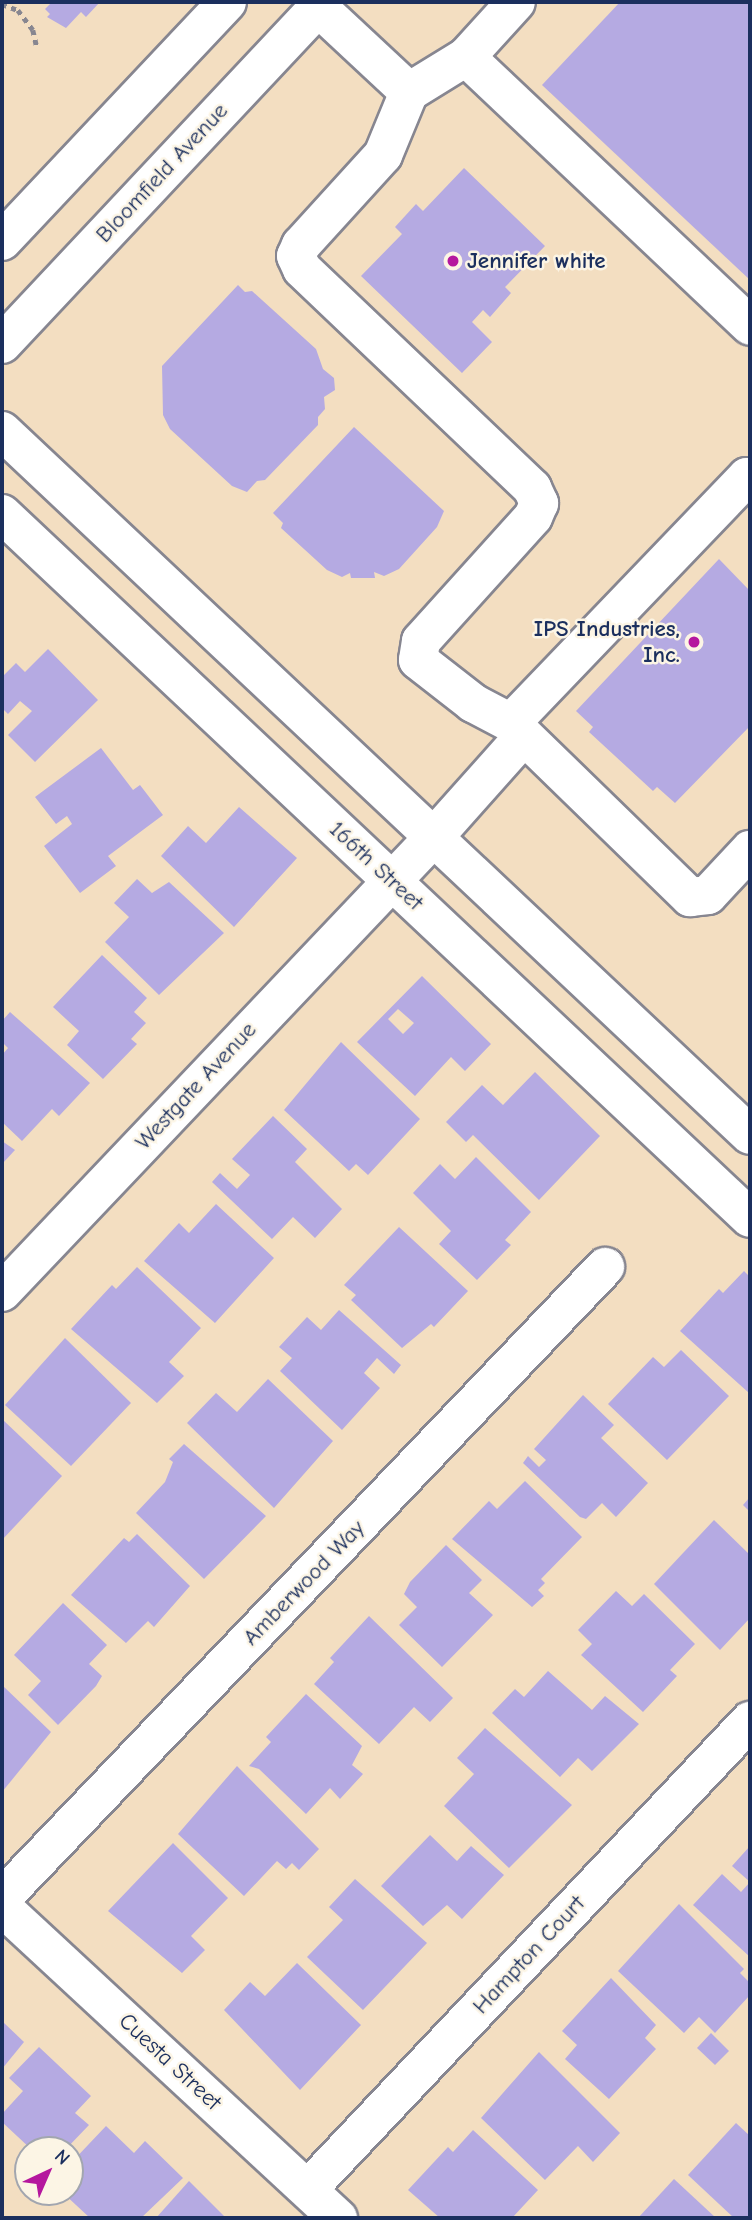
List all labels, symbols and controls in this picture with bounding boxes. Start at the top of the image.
street label: Bloomfield Avenue [90,97,234,249]
place label: Jennifer white [467,247,606,275]
marker: Jennifer white [445,253,461,269]
place label: IPS Industries, Inc. [534,615,680,669]
marker: IPS Industries, Inc. [686,634,702,650]
street label: 166th Street [323,816,429,916]
street label: Westgate Avenue [130,1016,262,1156]
street label: Amberwood Way [237,1515,371,1651]
street label: Hampton Court [467,1890,591,2020]
street label: Cuesta Street [113,2008,227,2116]
north arrow [14,2136,84,2206]
text: N [50,2145,74,2170]

